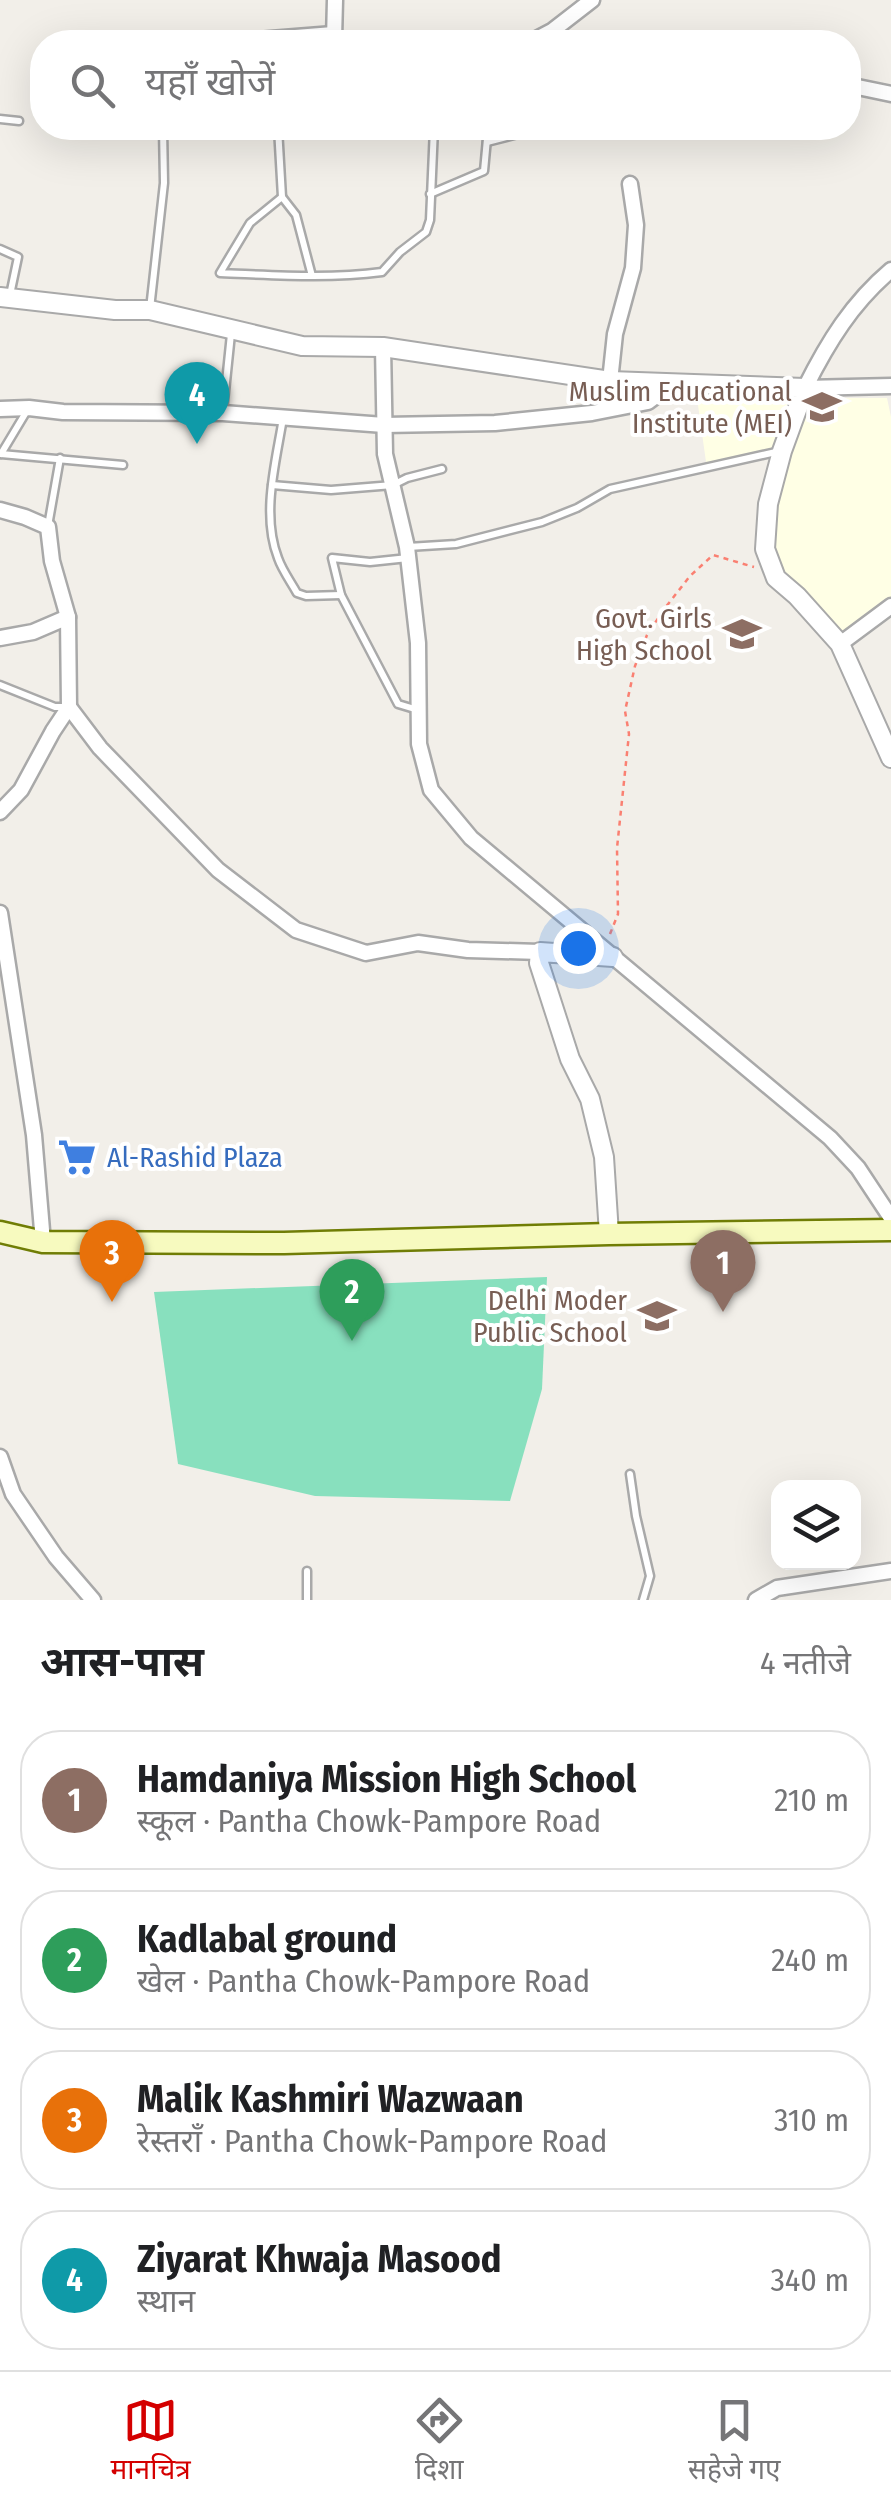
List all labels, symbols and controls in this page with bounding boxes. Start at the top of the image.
search box [30,30,861,140]
icon: search [65,58,120,113]
text: यहाँ खोजें [145,59,275,105]
pin: 4 [164,362,230,444]
place label: Muslim Educational Institute (MEI) [569,375,792,440]
school or university icon: Muslim Educational Institute (MEI) [801,386,843,428]
place label: Govt. Girls High School [576,602,712,667]
school or university icon: Govt. Girls High School [721,613,763,655]
your location [553,923,604,974]
supermarket icon: Al-Rashid Plaza [56,1136,98,1178]
place label: Al-Rashid Plaza [107,1141,283,1174]
pin: 3 [80,1220,144,1302]
pin: 1 [690,1230,756,1312]
pin: 2 [320,1258,384,1341]
place label: Delhi Moder Public School [473,1284,627,1349]
school or university icon: Delhi Moder Public School [636,1295,678,1337]
map controls [771,1480,861,1570]
button: layers [771,1480,861,1570]
text: आस-पास [40,1637,204,1687]
text: 4 नतीजे [760,1644,851,1682]
text: Hamdaniya Mission High School [137,1756,636,1802]
text: 1 [68,1781,81,1819]
text: 210 m [774,1781,849,1819]
text: स्कूल · Pantha Chowk-Pampore Road [137,1802,601,1840]
text: Kadlabal ground [137,1916,397,1962]
text: 2 [67,1941,82,1979]
text: 240 m [771,1941,849,1979]
text: खेल · Pantha Chowk-Pampore Road [137,1962,590,2000]
text: Malik Kashmiri Wazwaan [137,2076,524,2122]
text: 3 [67,2101,82,2139]
text: 310 m [774,2101,849,2139]
text: रेस्तराँ · Pantha Chowk-Pampore Road [137,2122,607,2160]
text: Ziyarat Khwaja Masood [137,2236,501,2282]
text: 4 [66,2261,83,2299]
text: 340 m [770,2261,849,2299]
text: स्थान [137,2282,195,2320]
tab: मानचित्र [111,2393,191,2490]
tab: दिशा [412,2393,467,2490]
tab: सहेजे गए [688,2393,780,2490]

